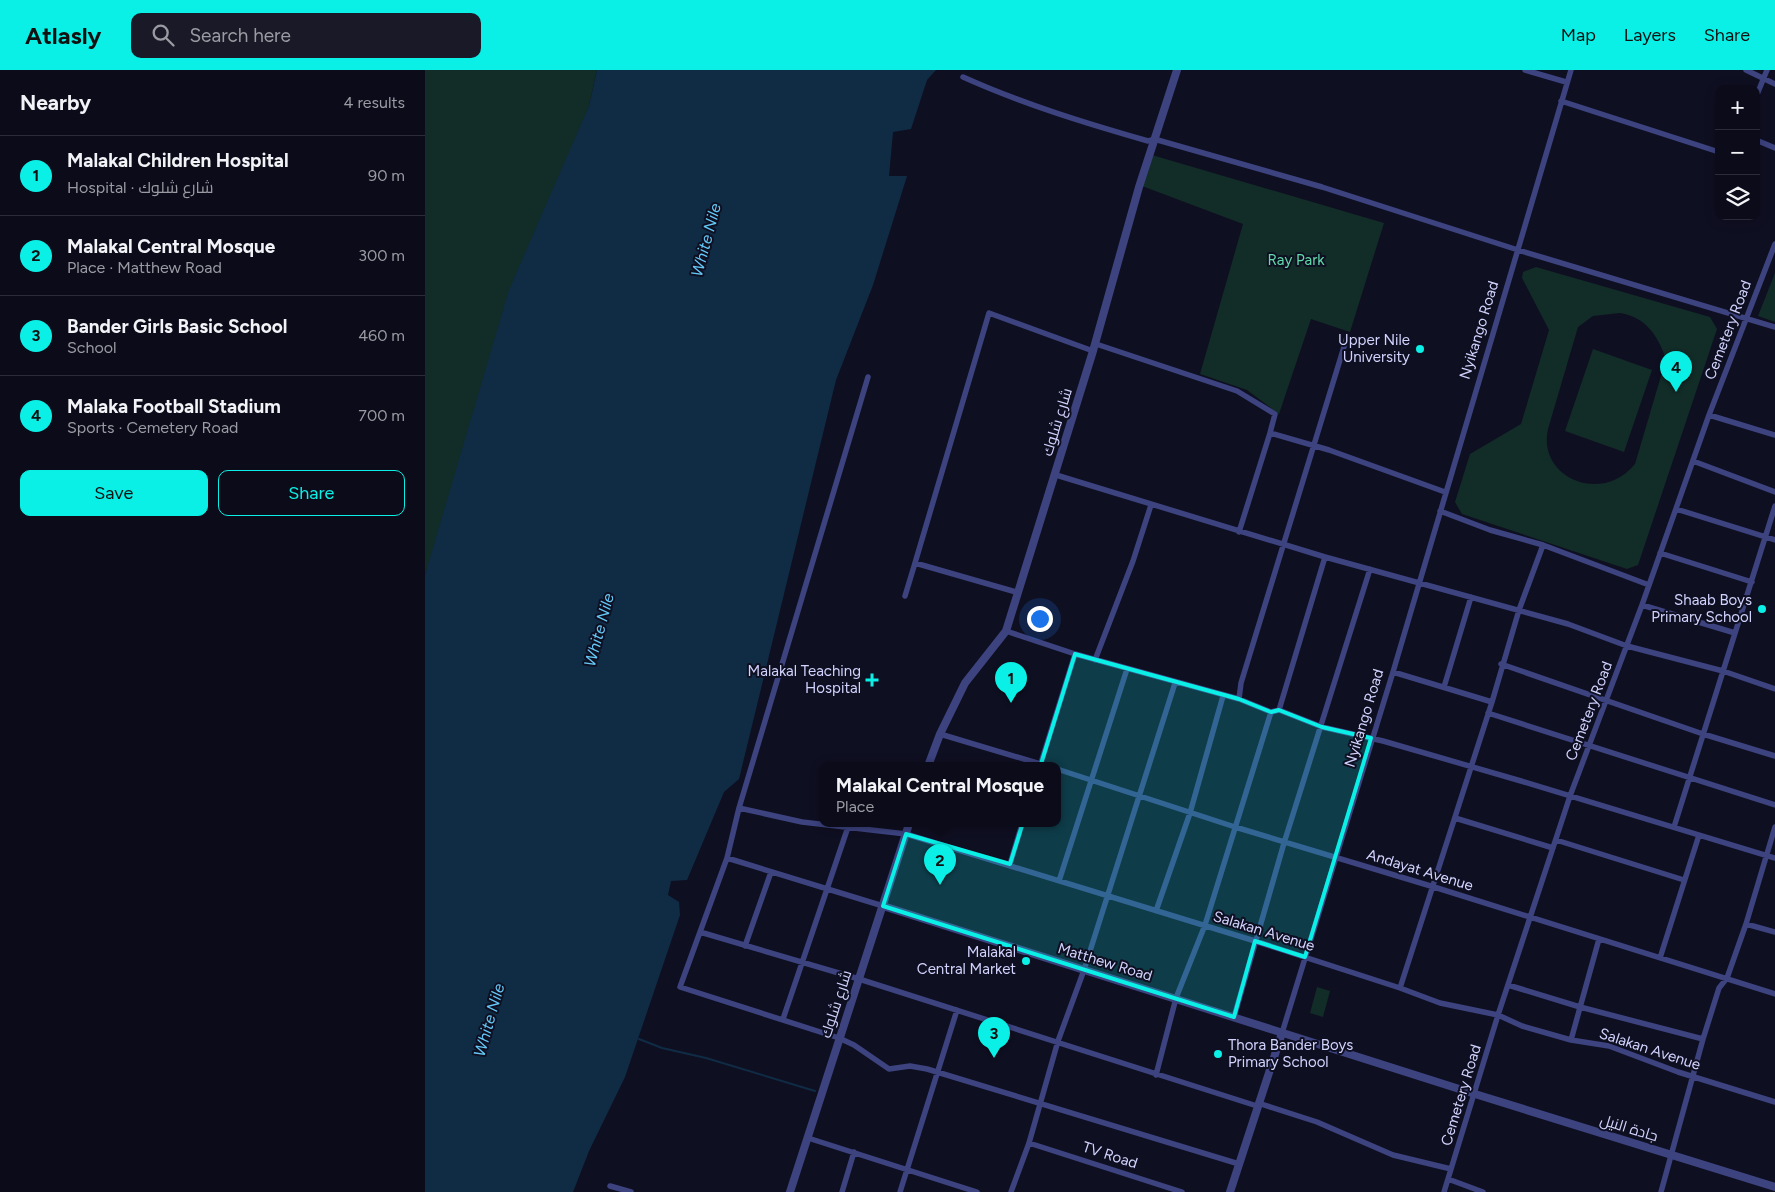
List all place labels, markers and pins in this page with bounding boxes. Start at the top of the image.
place label: Upper Nile University [1338,331,1410,366]
marker: Upper Nile University [1414,343,1426,355]
pin: 4 [1660,351,1692,392]
place label: Shaab Boys Primary School [1651,591,1752,626]
marker: Shaab Boys Primary School [1756,603,1768,615]
place label: Malakal Teaching Hospital [748,662,861,697]
pin: 1 [995,662,1027,703]
marker: Malakal Teaching Hospital [865,673,879,687]
pin: 2 [924,844,956,885]
place label: Malakal Central Market [917,943,1016,978]
marker: Malakal Central Market [1020,955,1032,967]
pin: 3 [978,1017,1010,1058]
place label: Thora Bander Boys Primary School [1228,1036,1353,1071]
marker: Thora Bander Boys Primary School [1212,1048,1224,1060]

